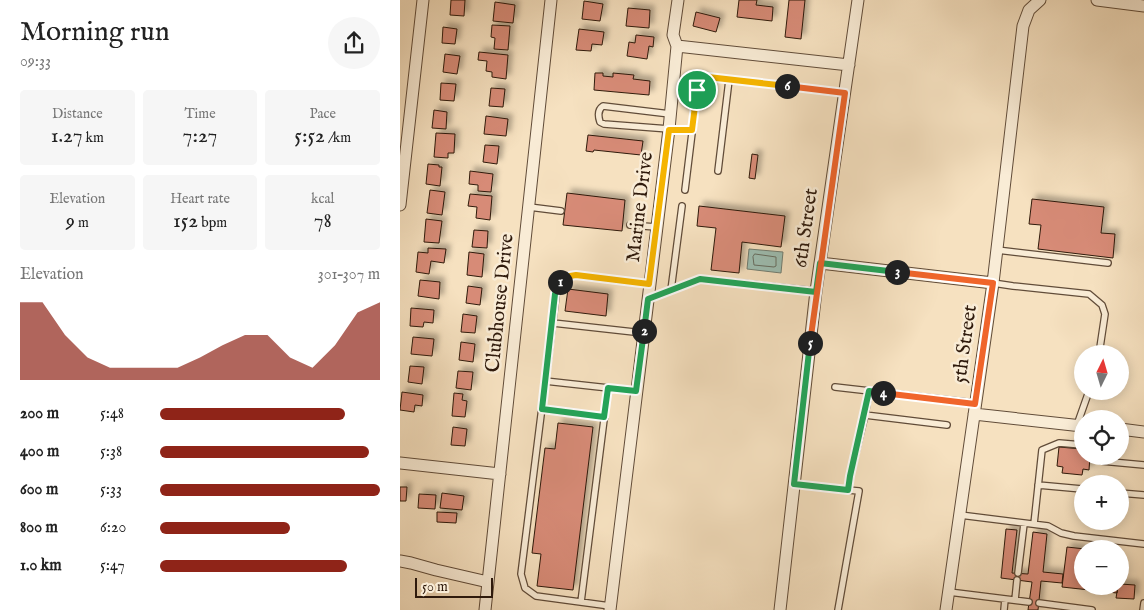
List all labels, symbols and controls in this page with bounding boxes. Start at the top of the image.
text: Morning run [20,15,170,50]
button: share [328,17,380,69]
text: 09:33 [20,52,51,72]
pin [676,69,718,111]
pin: 6 [774,74,800,98]
icon: arrive [683,76,711,104]
text: 6 [785,77,790,95]
text: Distance [52,105,103,123]
text: Time [184,105,216,123]
text: Pace [309,105,336,123]
text: 1.27 [51,123,83,150]
text: 7:27 [183,123,217,150]
text: 5:52 [294,123,325,150]
text: km [83,129,104,147]
text: /km [325,129,351,147]
street label: Marine Drive [621,150,659,264]
street label: 6th Street [788,187,824,269]
text: Elevation [50,190,105,208]
text: Heart rate [170,190,230,208]
text: kcal [311,190,334,208]
text: 9 [66,208,75,235]
text: 152 [173,208,198,235]
text: 78 [314,208,332,235]
text: m [75,214,89,232]
text: bpm [198,214,227,232]
street label: Clubhouse Drive [480,232,520,374]
pin: 3 [884,260,910,284]
text: 3 [895,263,900,281]
text: Elevation [20,265,83,285]
text: 301–307 m [318,265,380,285]
pin: 1 [548,270,572,294]
text: 1 [558,273,563,291]
street label: 5th Street [947,303,983,385]
pin: 2 [632,318,656,344]
text: 2 [641,322,648,340]
pin: 5 [798,330,822,356]
text: 5 [808,334,813,352]
north arrow [1074,345,1129,400]
map controls [1074,345,1129,595]
pin: 4 [870,380,896,406]
text: 4 [880,384,887,402]
text: 200 m [20,404,59,424]
text: 5:48 [100,404,124,424]
button: locate [1074,410,1129,465]
text: 400 m [20,442,59,462]
text: 5:38 [100,442,122,462]
button: + [1074,475,1129,530]
text: 600 m [20,480,58,500]
text: 5:33 [100,480,122,500]
text: 800 m [20,518,58,538]
text: 6:20 [100,518,126,538]
button: − [1074,540,1129,595]
text: 1.0 km [20,556,62,576]
text: 5:47 [100,556,125,576]
scale bar [415,575,492,598]
text: 50 m [422,578,448,596]

